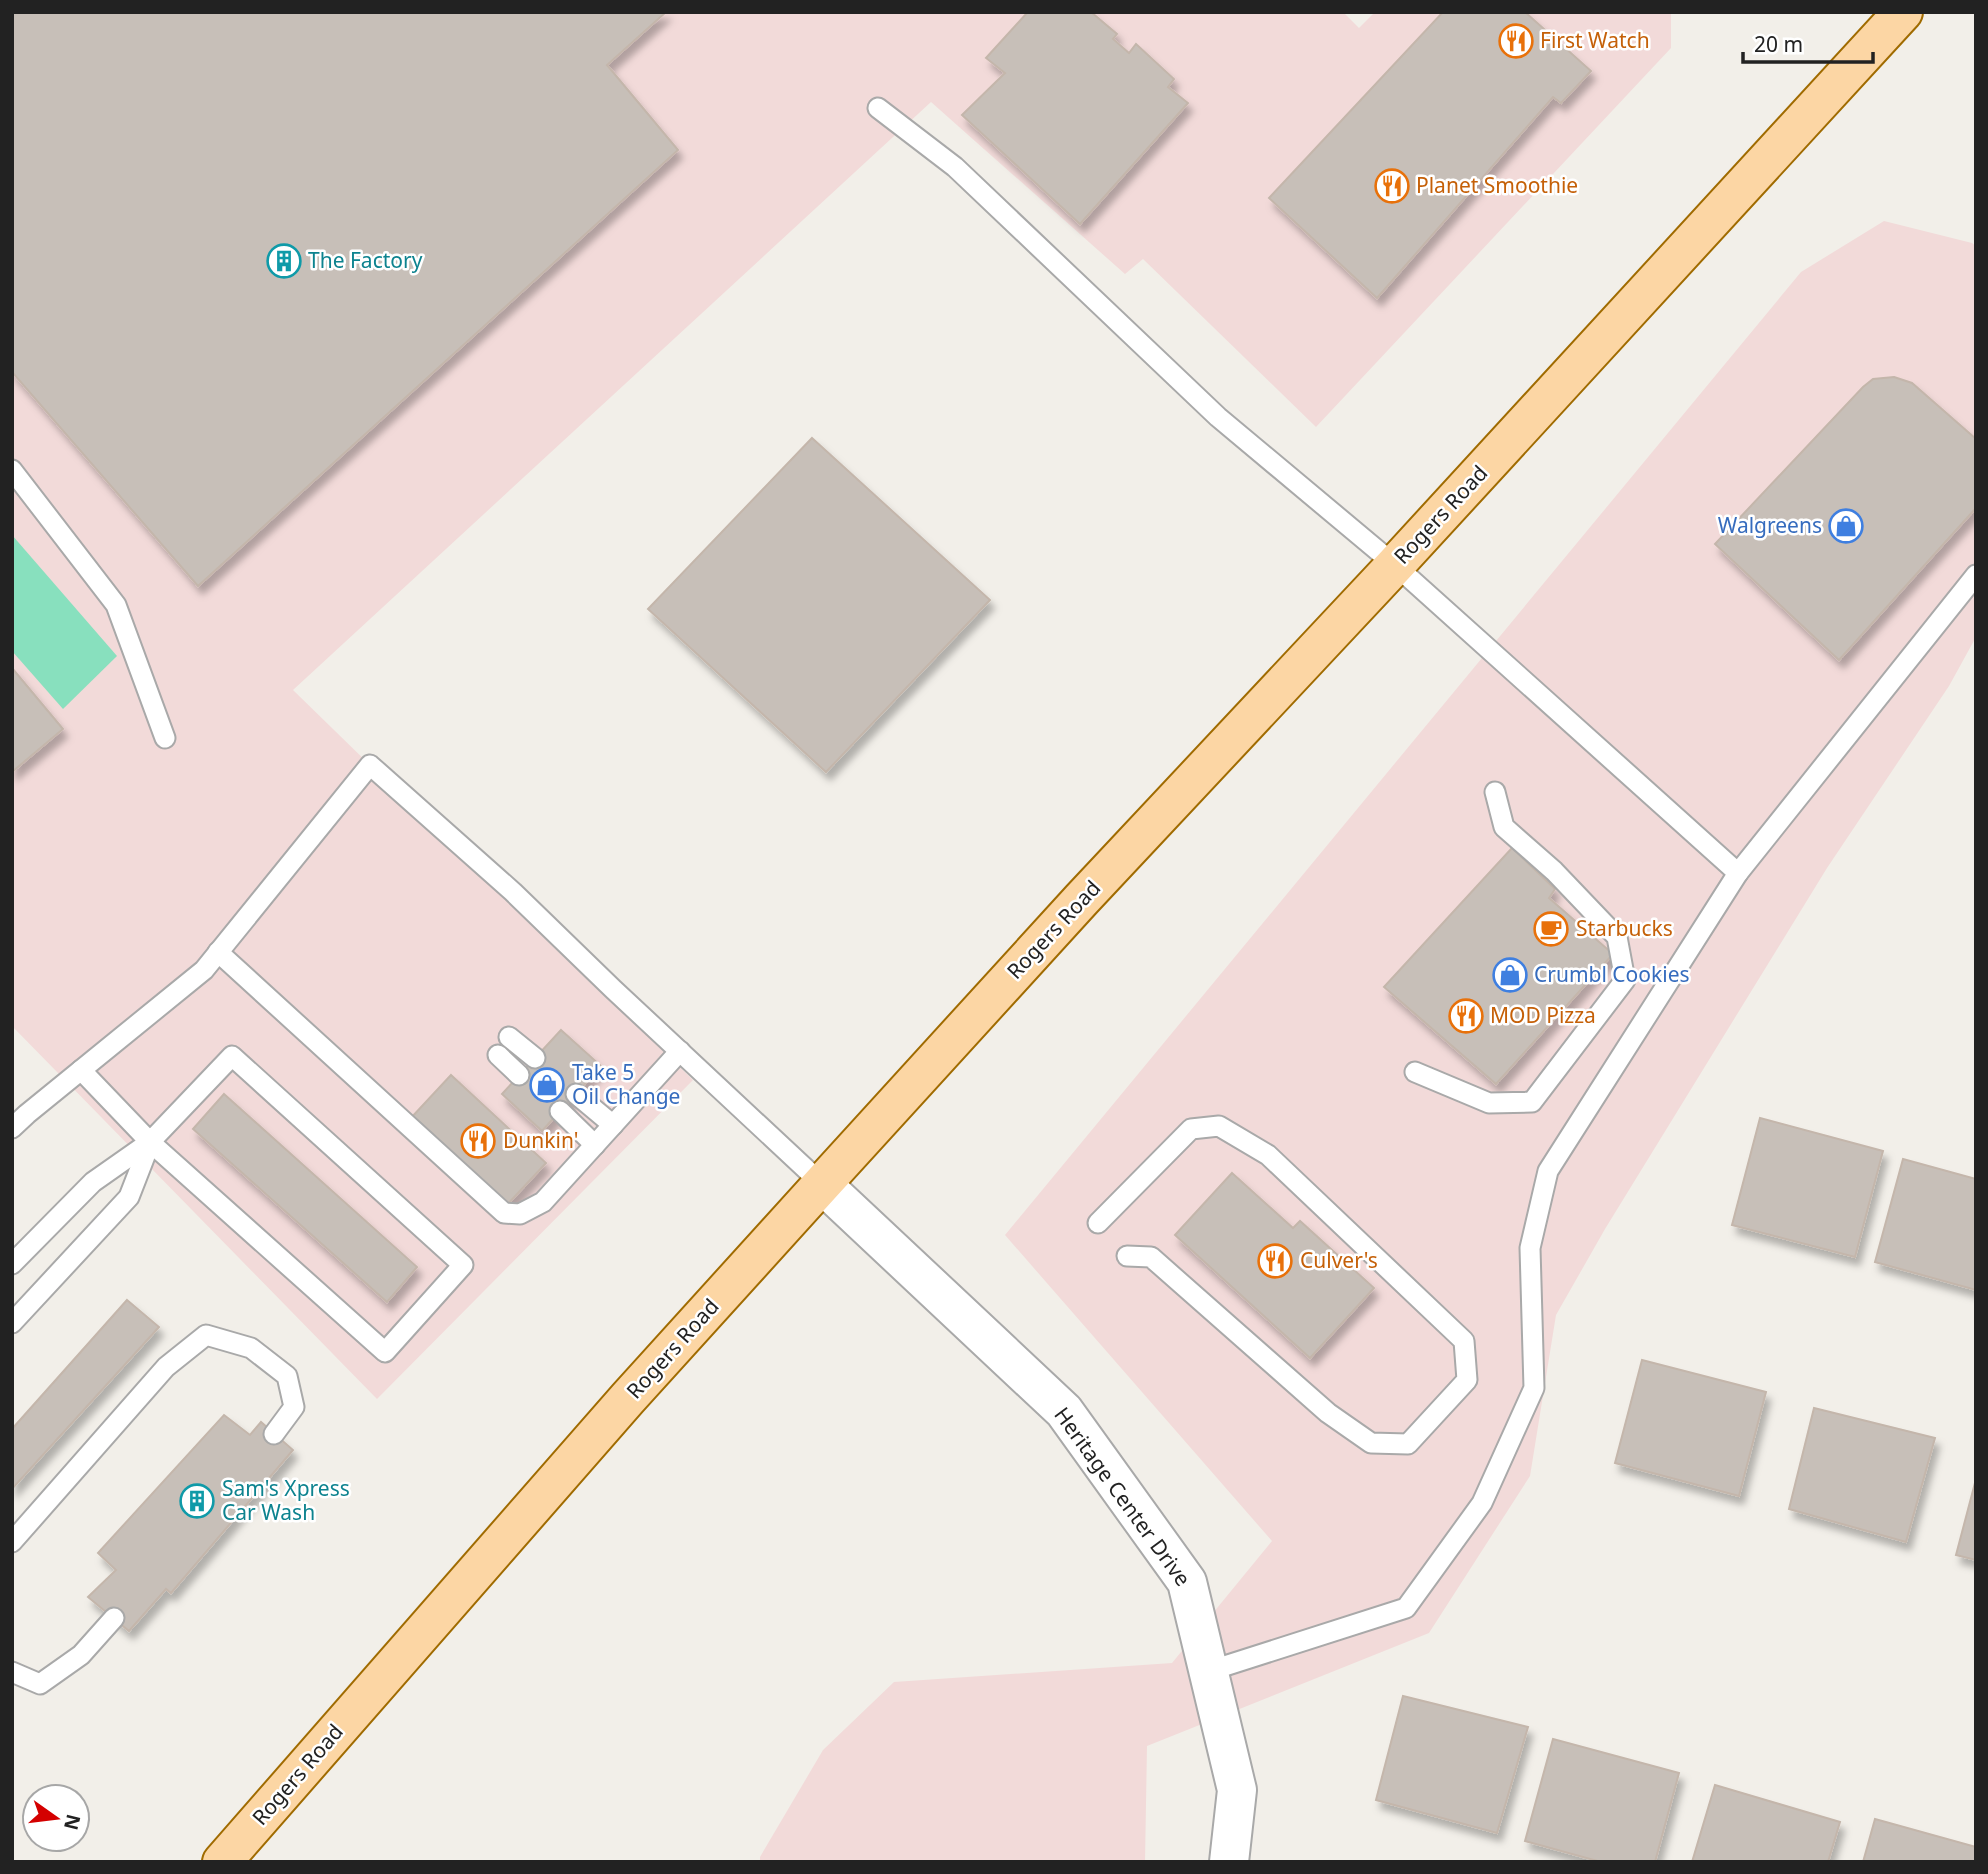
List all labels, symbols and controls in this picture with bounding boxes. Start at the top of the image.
scale bar [1743,21,1872,65]
restaurant icon: First Watch [1497,22,1535,60]
place label: First Watch [1540,26,1650,54]
text: 20 m [1754,30,1803,58]
restaurant icon: Planet Smoothie [1373,167,1411,205]
place label: Planet Smoothie [1416,171,1578,199]
building icon: The Factory [265,242,303,280]
place label: The Factory [308,246,423,274]
street label: Rogers Road [1387,459,1493,570]
shop icon: Walgreens [1827,507,1865,545]
place label: Walgreens [1718,511,1822,539]
street label: Rogers Road [1000,874,1106,985]
cafe icon: Starbucks [1532,910,1570,948]
place label: Starbucks [1576,914,1673,942]
shop icon: Crumbl Cookies [1491,956,1529,994]
place label: Crumbl Cookies [1534,960,1690,988]
restaurant icon: MOD Pizza [1447,997,1485,1035]
place label: MOD Pizza [1490,1001,1596,1029]
place label: Take 5 Oil Change [572,1058,680,1110]
shop icon: Take 5 Oil Change [528,1066,566,1104]
restaurant icon: Dunkin' [459,1122,497,1160]
place label: Dunkin' [503,1126,578,1154]
restaurant icon: Culver's [1256,1242,1294,1280]
place label: Culver's [1300,1246,1378,1274]
street label: Rogers Road [620,1292,725,1404]
street label: Heritage Center Drive [1048,1401,1197,1591]
place label: Sam's Xpress Car Wash [222,1474,350,1526]
building icon: Sam's Xpress Car Wash [178,1482,216,1520]
street label: Rogers Road [246,1718,349,1831]
north arrow [21,1783,91,1853]
text: N [58,1811,87,1833]

